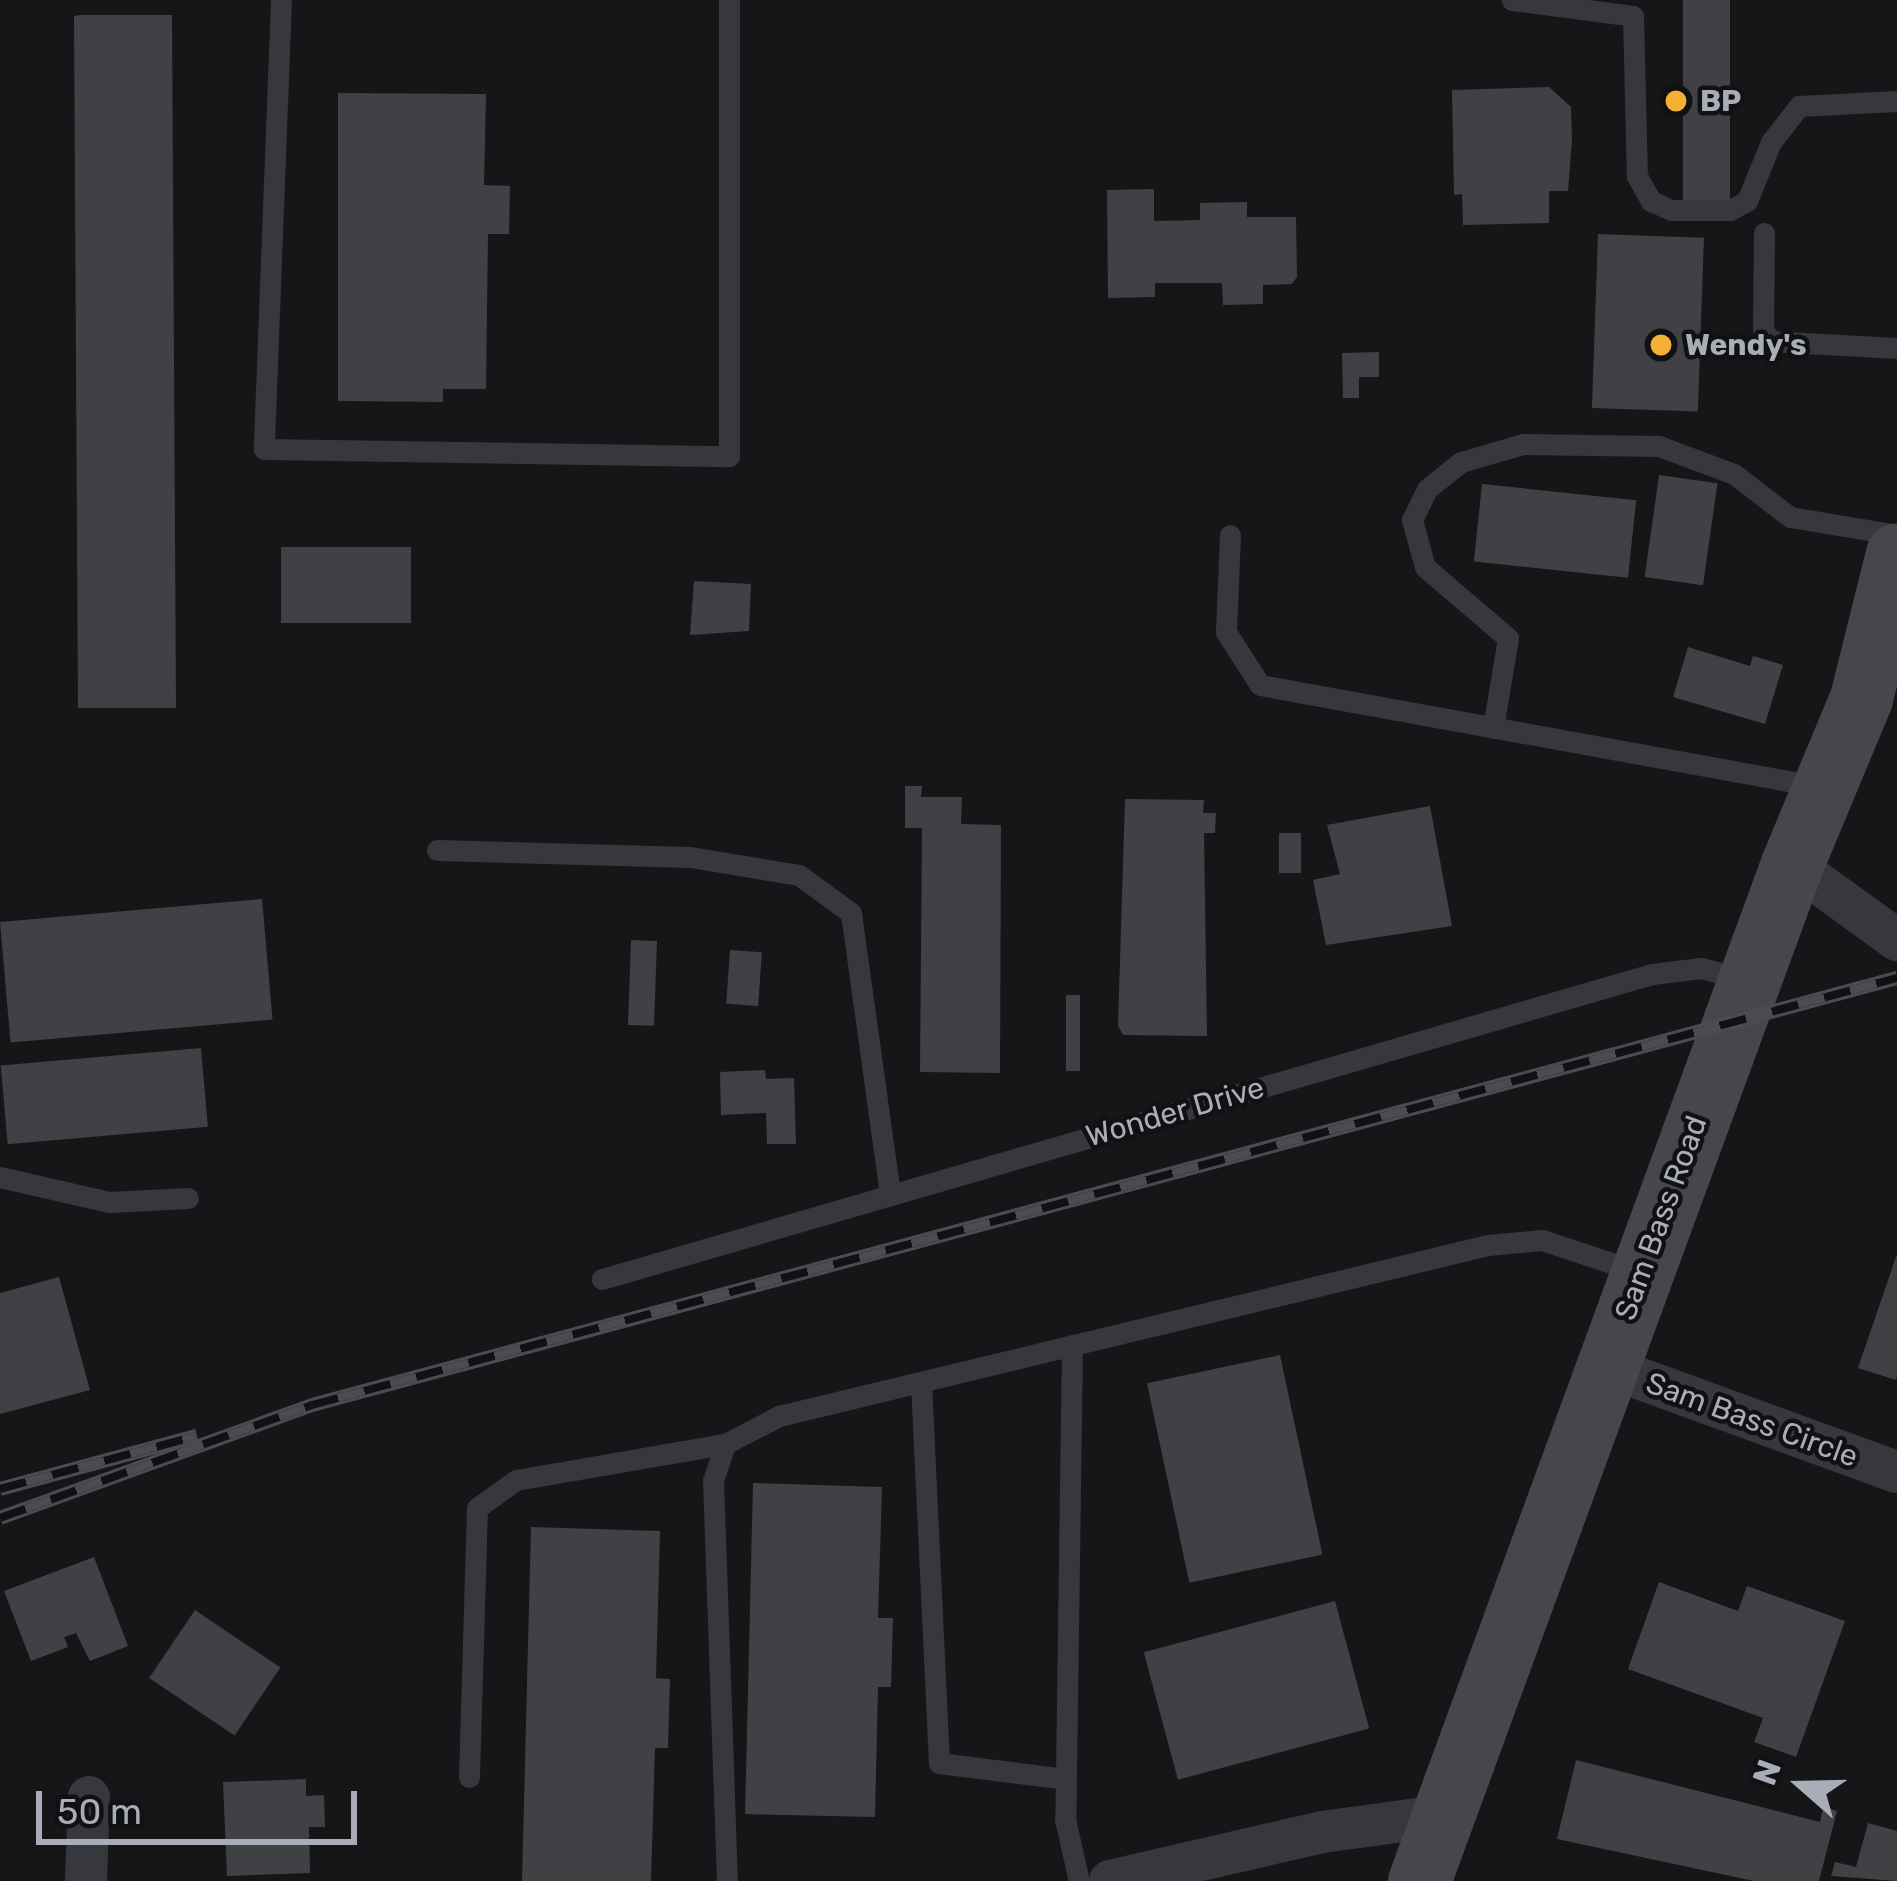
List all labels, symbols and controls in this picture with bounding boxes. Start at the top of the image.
place label: BP [1700,83,1741,119]
marker: BP [1663,88,1689,114]
place label: Wendy's [1685,327,1807,363]
marker: Wendy's [1648,332,1674,358]
street label: Wonder Drive [1081,1069,1269,1155]
street label: Sam Bass Road [1607,1111,1715,1325]
street label: Sam Bass Circle [1641,1365,1863,1475]
north arrow [1741,1725,1861,1845]
text: N [1744,1755,1789,1790]
scale bar [42,1767,363,1841]
text: 50 m [57,1790,142,1833]

